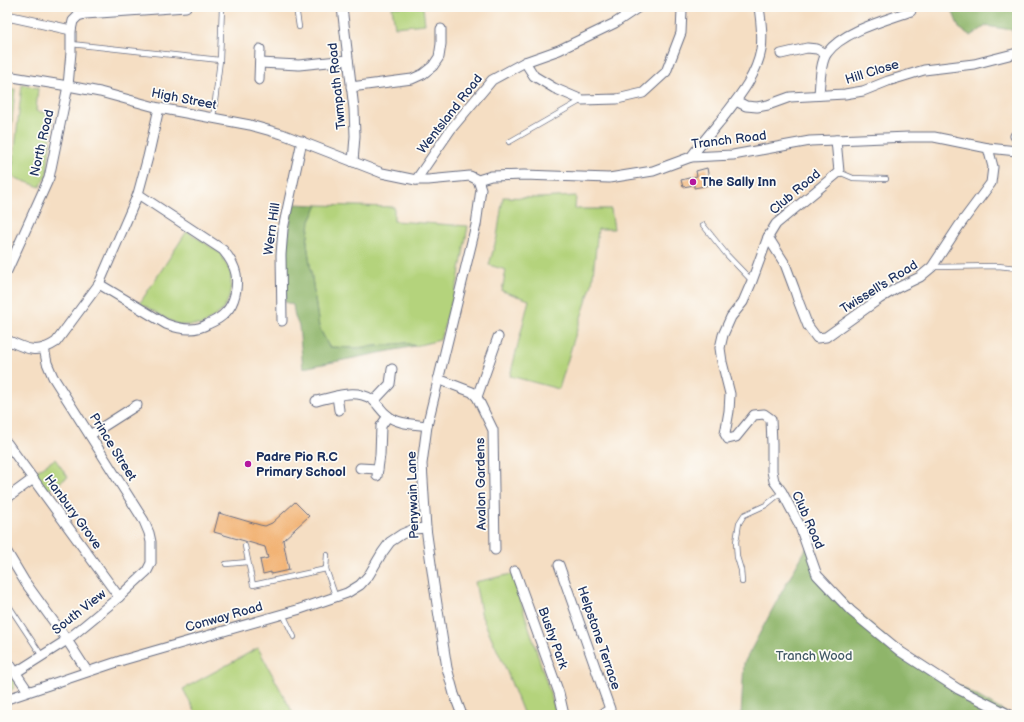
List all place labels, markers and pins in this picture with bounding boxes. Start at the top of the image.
place label: The Sally Inn [701,174,776,190]
marker: The Sally Inn [688,177,698,187]
place label: Padre Pio R.C Primary School [256,449,346,480]
marker: Padre Pio R.C Primary School [243,459,253,469]

